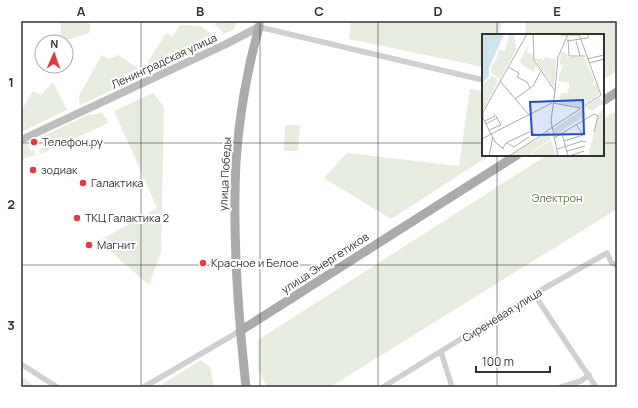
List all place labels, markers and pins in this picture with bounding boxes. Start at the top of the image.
place label: Телефон.ру [42,134,103,149]
marker: Телефон.ру [29,137,39,147]
place label: зодиак [41,162,78,177]
marker: зодиак [28,165,38,175]
place label: Галактика [91,175,143,190]
marker: Галактика [78,178,88,188]
place label: ТКЦ Галактика 2 [85,210,169,225]
marker: ТКЦ Галактика 2 [72,213,82,223]
place label: Магнит [97,237,136,252]
marker: Магнит [84,240,94,250]
place label: Красное и Белое [211,255,299,270]
marker: Красное и Белое [198,258,208,268]

